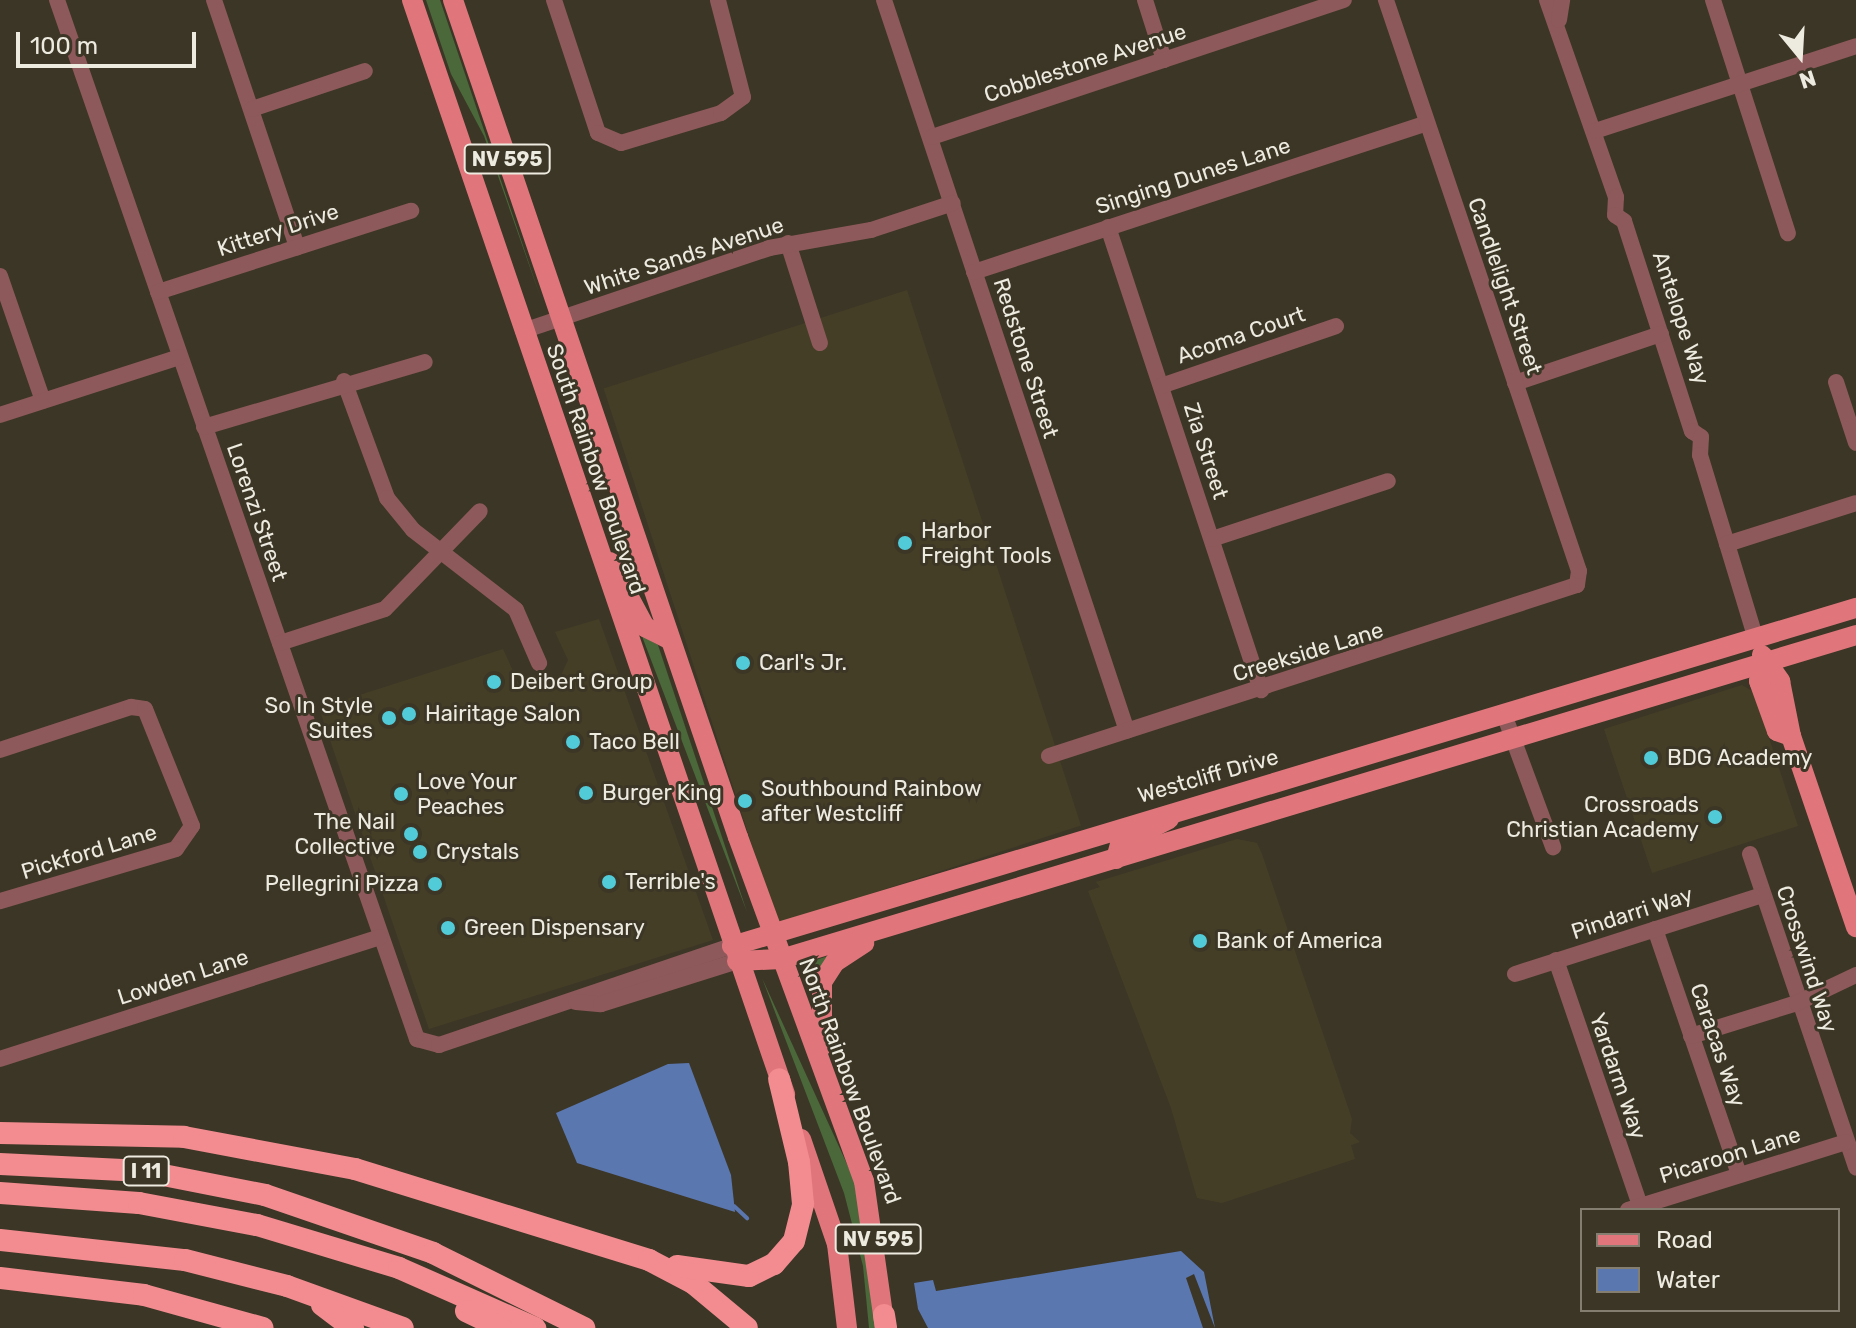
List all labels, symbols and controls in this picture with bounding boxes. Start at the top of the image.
scale bar [20,16,200,66]
north arrow [1760,16,1840,96]
street label: Cobblestone Avenue [980,18,1190,108]
text: 100 m [30,32,98,60]
text: N [1796,64,1819,95]
street label: Singing Dunes Lane [1092,132,1294,220]
road number: NV 595 [463,143,551,175]
street label: Candlelight Street [1462,194,1548,378]
street label: Kittery Drive [214,198,342,262]
street label: White Sands Avenue [581,211,787,301]
street label: Antelope Way [1647,248,1715,388]
street label: Redstone Street [988,275,1064,441]
street label: Acoma Court [1173,301,1309,369]
street label: South Rainbow Boulevard [541,340,651,598]
street label: Zia Street [1178,400,1234,502]
street label: Lorenzi Street [221,440,293,584]
place label: Harbor Freight Tools [921,517,1052,568]
marker: Harbor Freight Tools [896,534,914,552]
street label: Creekside Lane [1229,617,1387,687]
place label: Carl's Jr. [759,650,847,676]
marker: Carl's Jr. [734,654,752,672]
place label: Deibert Group [510,669,653,695]
marker: Deibert Group [485,673,503,691]
place label: So In Style Suites [264,692,373,744]
place label: Hairitage Salon [425,701,581,727]
marker: Hairitage Salon [400,705,418,723]
marker: So In Style Suites [380,709,398,727]
place label: Taco Bell [589,729,680,755]
marker: Taco Bell [564,733,582,751]
street label: Westcliff Drive [1134,743,1282,809]
place label: BDG Academy [1667,745,1813,771]
marker: BDG Academy [1642,749,1660,767]
place label: Love Your Peaches [417,768,517,820]
place label: Southbound Rainbow after Westcliff [761,775,982,826]
place label: Burger King [602,780,722,806]
marker: Burger King [577,784,595,802]
marker: Love Your Peaches [392,785,410,803]
place label: Crossroads Christian Academy [1506,791,1699,842]
marker: Southbound Rainbow after Westcliff [736,792,754,810]
place label: The Nail Collective [295,808,395,860]
marker: Crossroads Christian Academy [1706,808,1724,826]
street label: Pickford Lane [18,819,160,885]
marker: The Nail Collective [402,825,420,843]
place label: Crystals [436,839,519,865]
marker: Crystals [411,843,429,861]
place label: Terrible's [625,869,716,895]
place label: Pellegrini Pizza [265,871,419,897]
marker: Terrible's [600,873,618,891]
marker: Pellegrini Pizza [426,875,444,893]
street label: Pindarri Way [1568,881,1696,945]
street label: Crosswind Way [1771,882,1843,1036]
place label: Green Dispensary [464,915,645,941]
marker: Green Dispensary [439,919,457,937]
place label: Bank of America [1216,928,1384,954]
marker: Bank of America [1191,932,1209,950]
street label: Lowden Lane [114,943,252,1011]
street label: North Rainbow Boulevard [793,954,907,1208]
street label: Caracas Way [1684,980,1752,1110]
street label: Yardarm Way [1584,1009,1652,1143]
street label: Picaroon Lane [1656,1121,1804,1189]
road number: I 11 [122,1155,170,1187]
legend [1580,1208,1840,1312]
road number: NV 595 [834,1223,922,1255]
text: Road [1656,1226,1713,1254]
text: Water [1656,1266,1720,1294]

